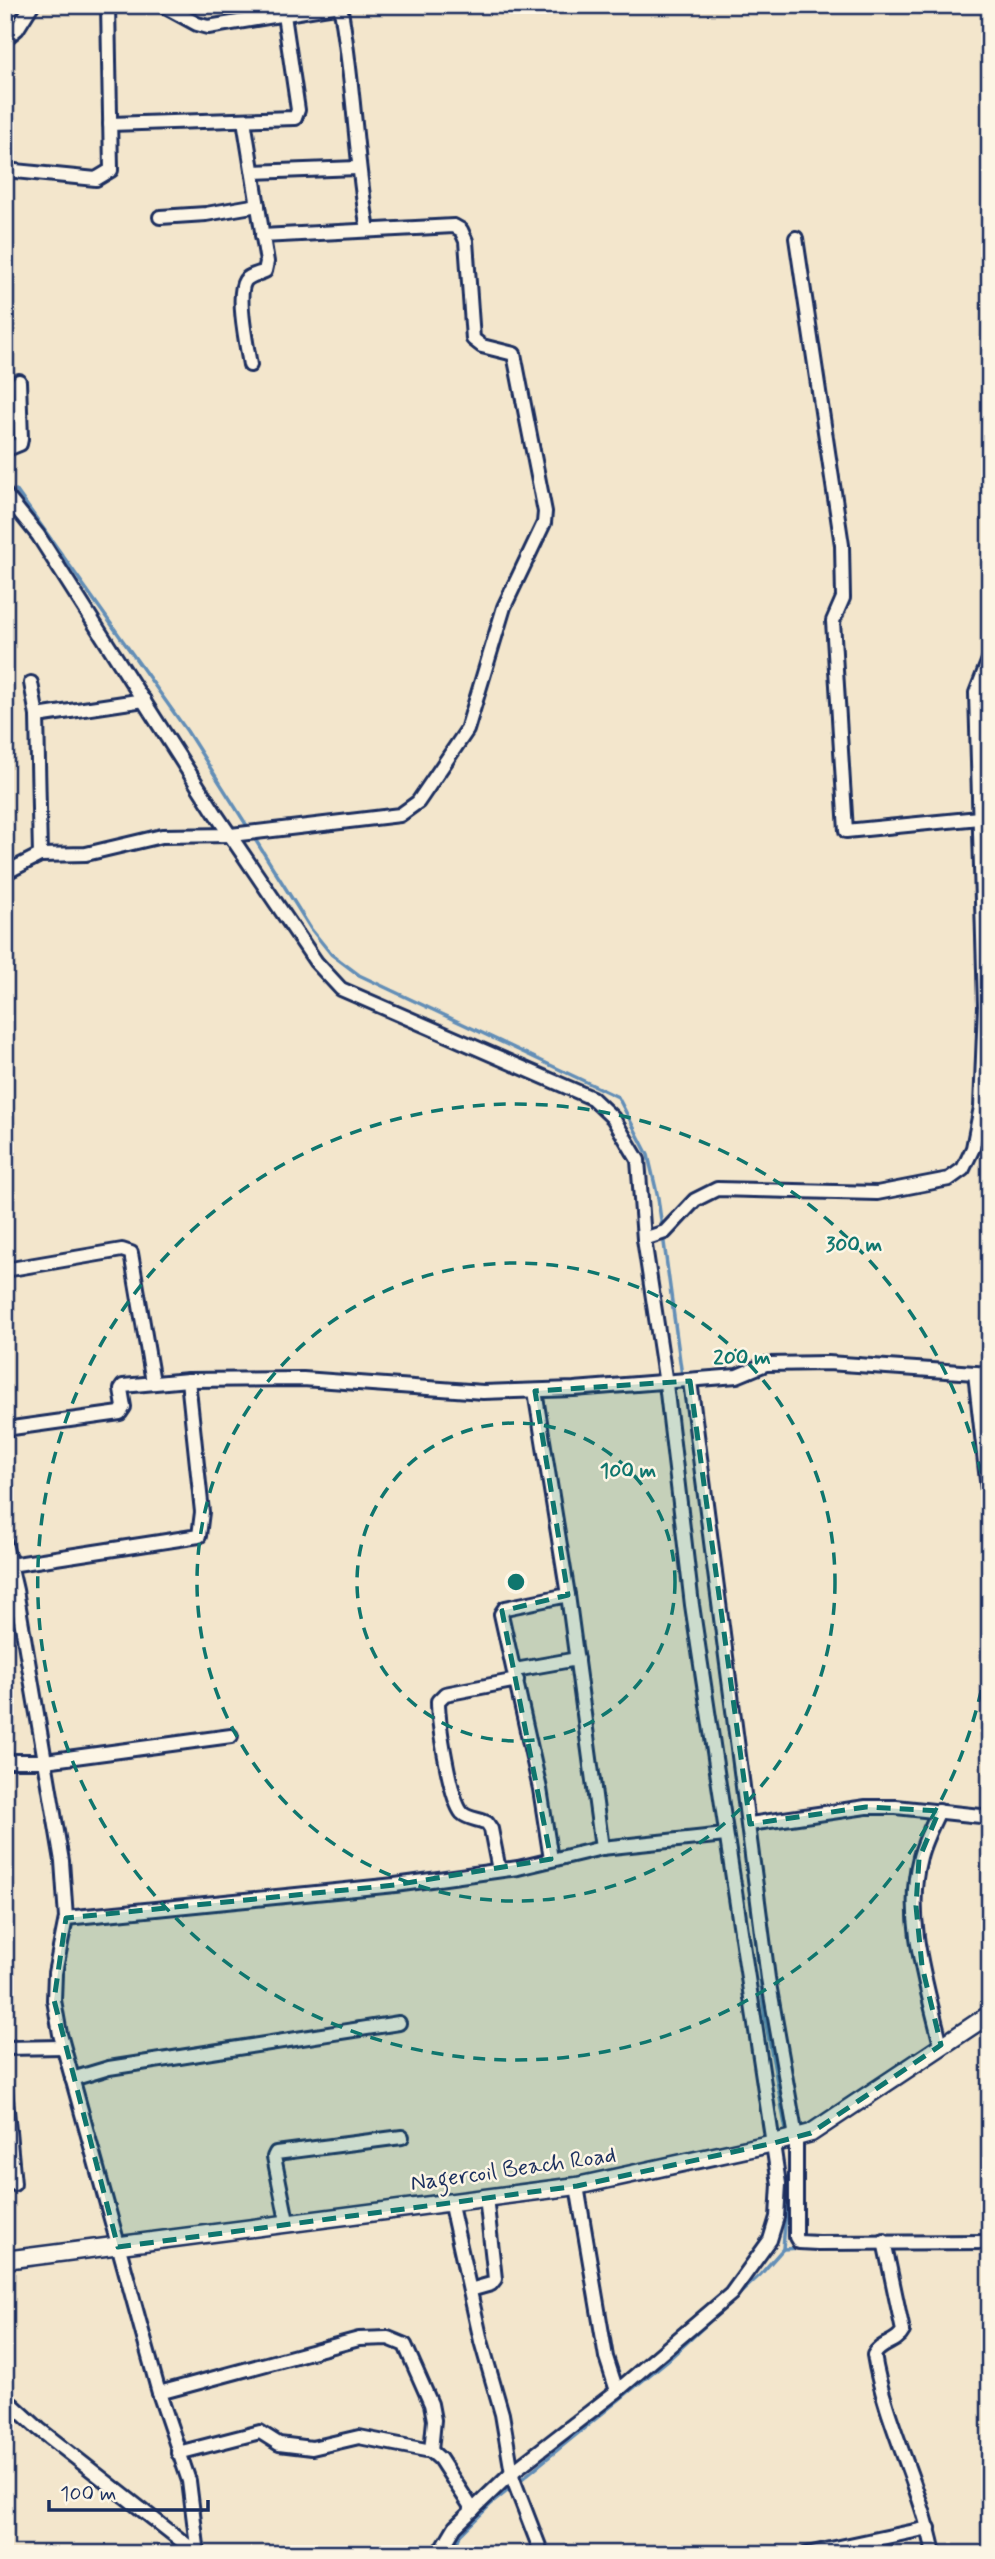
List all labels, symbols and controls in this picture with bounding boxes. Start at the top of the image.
text: 300 m [826,1231,883,1259]
text: 200 m [713,1344,771,1372]
text: 100 m [600,1457,656,1485]
centre of rings [504,1570,528,1594]
street label: Nagercoil Beach Road [408,2141,618,2201]
scale bar [49,2468,208,2512]
text: 100 m [60,2480,116,2508]

